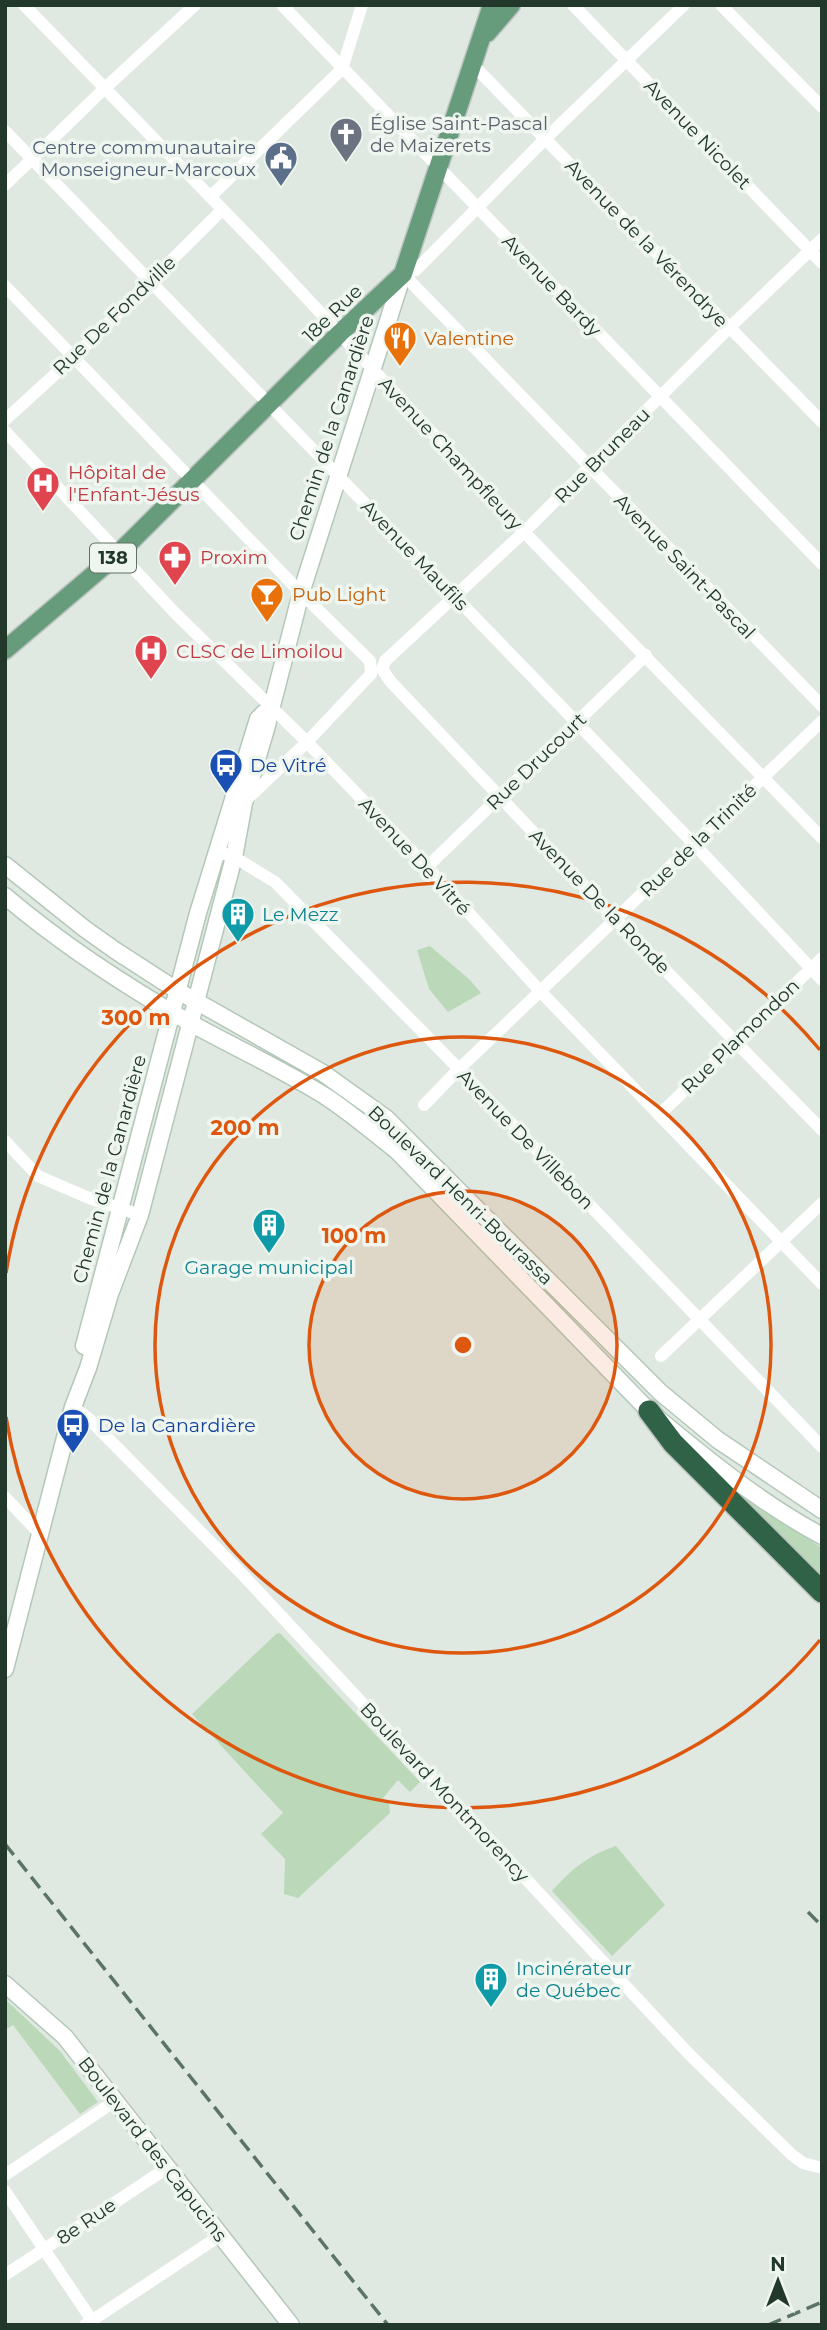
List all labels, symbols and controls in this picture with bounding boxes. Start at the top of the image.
street label: Avenue Nicolet [639,75,756,194]
place label: Église Saint-Pascal de Maizerets [370,112,548,157]
church icon: Église Saint-Pascal de Maizerets [327,115,365,164]
place label: Centre communautaire Monseigneur-Marcoux [32,136,256,181]
public building icon: Centre communautaire Monseigneur-Marcoux [262,139,300,188]
street label: Avenue de la Vérendrye [560,155,733,332]
street label: Avenue Bardy [497,230,606,342]
street label: Rue De Fondville [48,251,180,380]
street label: 18e Rue [298,280,367,347]
street label: Chemin de la Canardière [284,312,379,544]
restaurant icon: Valentine [381,319,419,368]
place label: Valentine [424,327,514,350]
street label: Avenue Champfleury [374,372,528,535]
street label: Rue Bruneau [550,403,655,508]
place label: Hôpital de l'Enfant-Jésus [68,461,200,506]
hospital icon: Hôpital de l'Enfant-Jésus [24,464,62,513]
street label: Avenue Saint-Pascal [609,489,760,644]
street label: Avenue Maufils [356,495,473,615]
pharmacy icon: Proxim [156,538,194,587]
road number: 138 [90,544,136,572]
place label: Proxim [200,546,268,569]
bar icon: Pub Light [248,575,286,624]
place label: Pub Light [292,583,386,606]
hospital icon: CLSC de Limoilou [132,632,170,681]
place label: CLSC de Limoilou [176,640,343,663]
street label: Rue Drucourt [482,708,591,815]
bus stop icon: De Vitré [207,746,245,795]
place label: De Vitré [250,754,327,777]
street label: Rue de la Trinité [635,779,762,902]
street label: Avenue De Vitré [354,792,475,920]
street label: Avenue De la Ronde [524,824,675,979]
building icon: Le Mezz [219,895,257,944]
place label: Le Mezz [262,903,338,926]
street label: Rue Plamondon [676,974,804,1099]
text: 300 m [101,1005,170,1030]
street label: Chemin de la Canardière [68,1052,151,1286]
street label: Avenue De Villebon [453,1064,599,1214]
street label: Boulevard Henri-Bourassa [363,1101,558,1290]
text: 200 m [211,1115,279,1140]
building icon: Garage municipal [250,1206,288,1255]
text: 100 m [322,1223,386,1248]
place label: Garage municipal [184,1256,354,1279]
centre of rings [451,1333,475,1357]
bus stop icon: De la Canardière [54,1406,92,1455]
place label: De la Canardière [98,1414,256,1437]
street label: Boulevard Montmorency [355,1698,534,1887]
place label: Incinérateur de Québec [516,1957,632,2002]
building icon: Incinérateur de Québec [472,1960,510,2009]
street label: Boulevard des Capucins [73,2052,232,2246]
street label: 8e Rue [52,2193,120,2250]
north arrow [743,2246,813,2316]
text: N [770,2253,786,2276]

